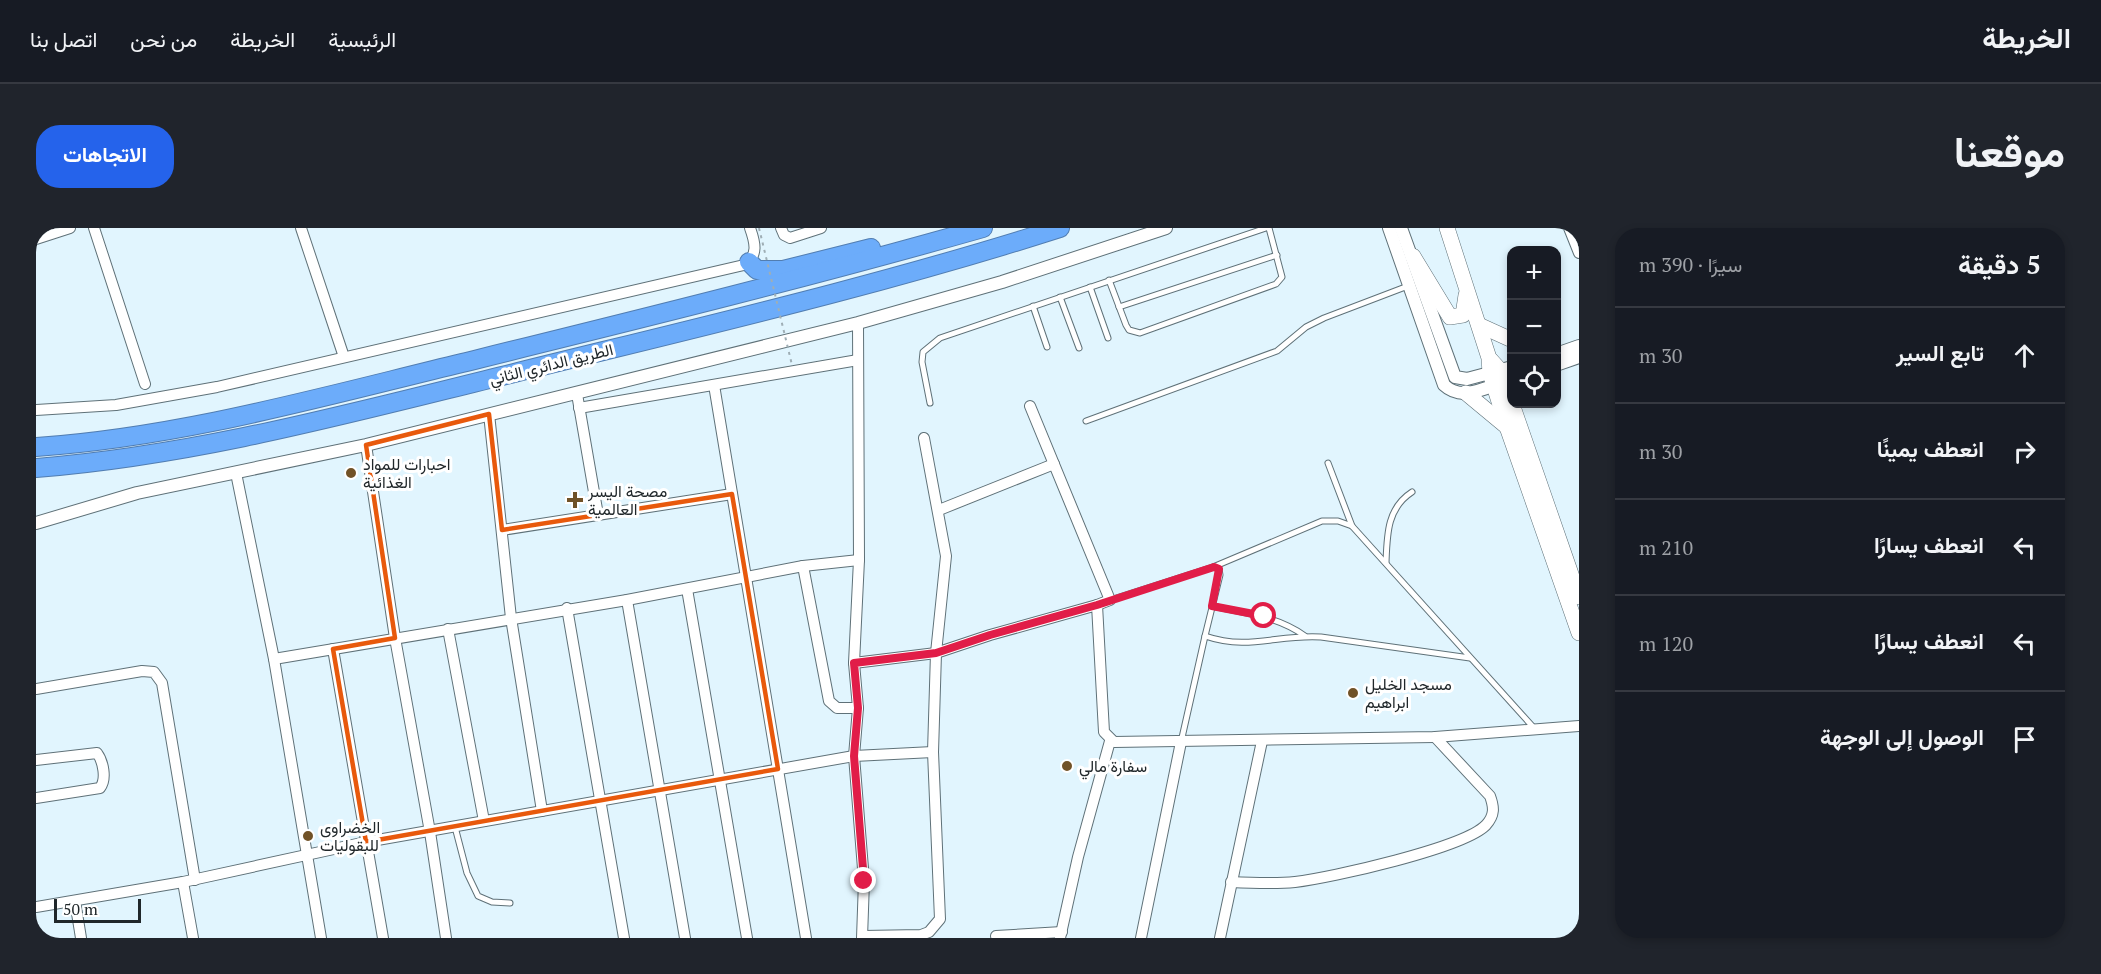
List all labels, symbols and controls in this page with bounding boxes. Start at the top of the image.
text: الخريطة [1982,19,2071,56]
text: اتصل بنا [30,25,97,53]
text: من نحن [130,25,197,53]
text: الخريطة [230,25,295,53]
text: الرئيسية [328,25,396,53]
text: موقعنا [1954,123,2065,179]
button: الاتجاهات [36,125,174,188]
map controls [1507,246,1561,408]
button: + [1507,246,1561,300]
text: 5 دقيقة [1958,247,2041,281]
text: سيرًا · 390 m [1639,251,1742,278]
button: − [1507,300,1561,354]
street label: الطريق الدائري الثاني [487,338,616,393]
text: تابع السير [1896,338,1984,367]
icon: ahead [2008,339,2041,372]
text: 30 m [1639,342,1682,369]
button: locate [1507,354,1561,408]
text: انعطف يمينًا [1877,434,1984,463]
icon: right [2008,435,2041,468]
text: 30 m [1639,438,1682,465]
place label: احبارات للمواد الغذائية [363,453,451,493]
marker: احبارات للمواد الغذائية [344,466,358,480]
place label: مصحة اليسر العالمية [587,480,667,520]
marker: مصحة اليسر العالمية [566,491,584,509]
text: انعطف يسارًا [1874,530,1984,559]
icon: left [2008,531,2041,564]
text: 210 m [1639,534,1693,561]
route start [1250,602,1276,628]
text: انعطف يسارًا [1874,626,1984,655]
icon: left [2008,627,2041,660]
text: 120 m [1639,630,1693,657]
place label: مسجد الخليل ابراهيم [1365,673,1452,713]
marker: مسجد الخليل ابراهيم [1346,686,1360,700]
text: الوصول إلى الوجهة [1820,722,1984,751]
icon: arrive [2008,723,2041,756]
place label: سفارة مالي [1079,755,1147,780]
marker: سفارة مالي [1060,759,1074,773]
place label: الخضراوى للبقوليات [320,816,380,856]
marker: الخضراوى للبقوليات [301,829,315,843]
route end [850,867,876,893]
scale bar [54,896,141,924]
text: 50 m [63,898,98,920]

